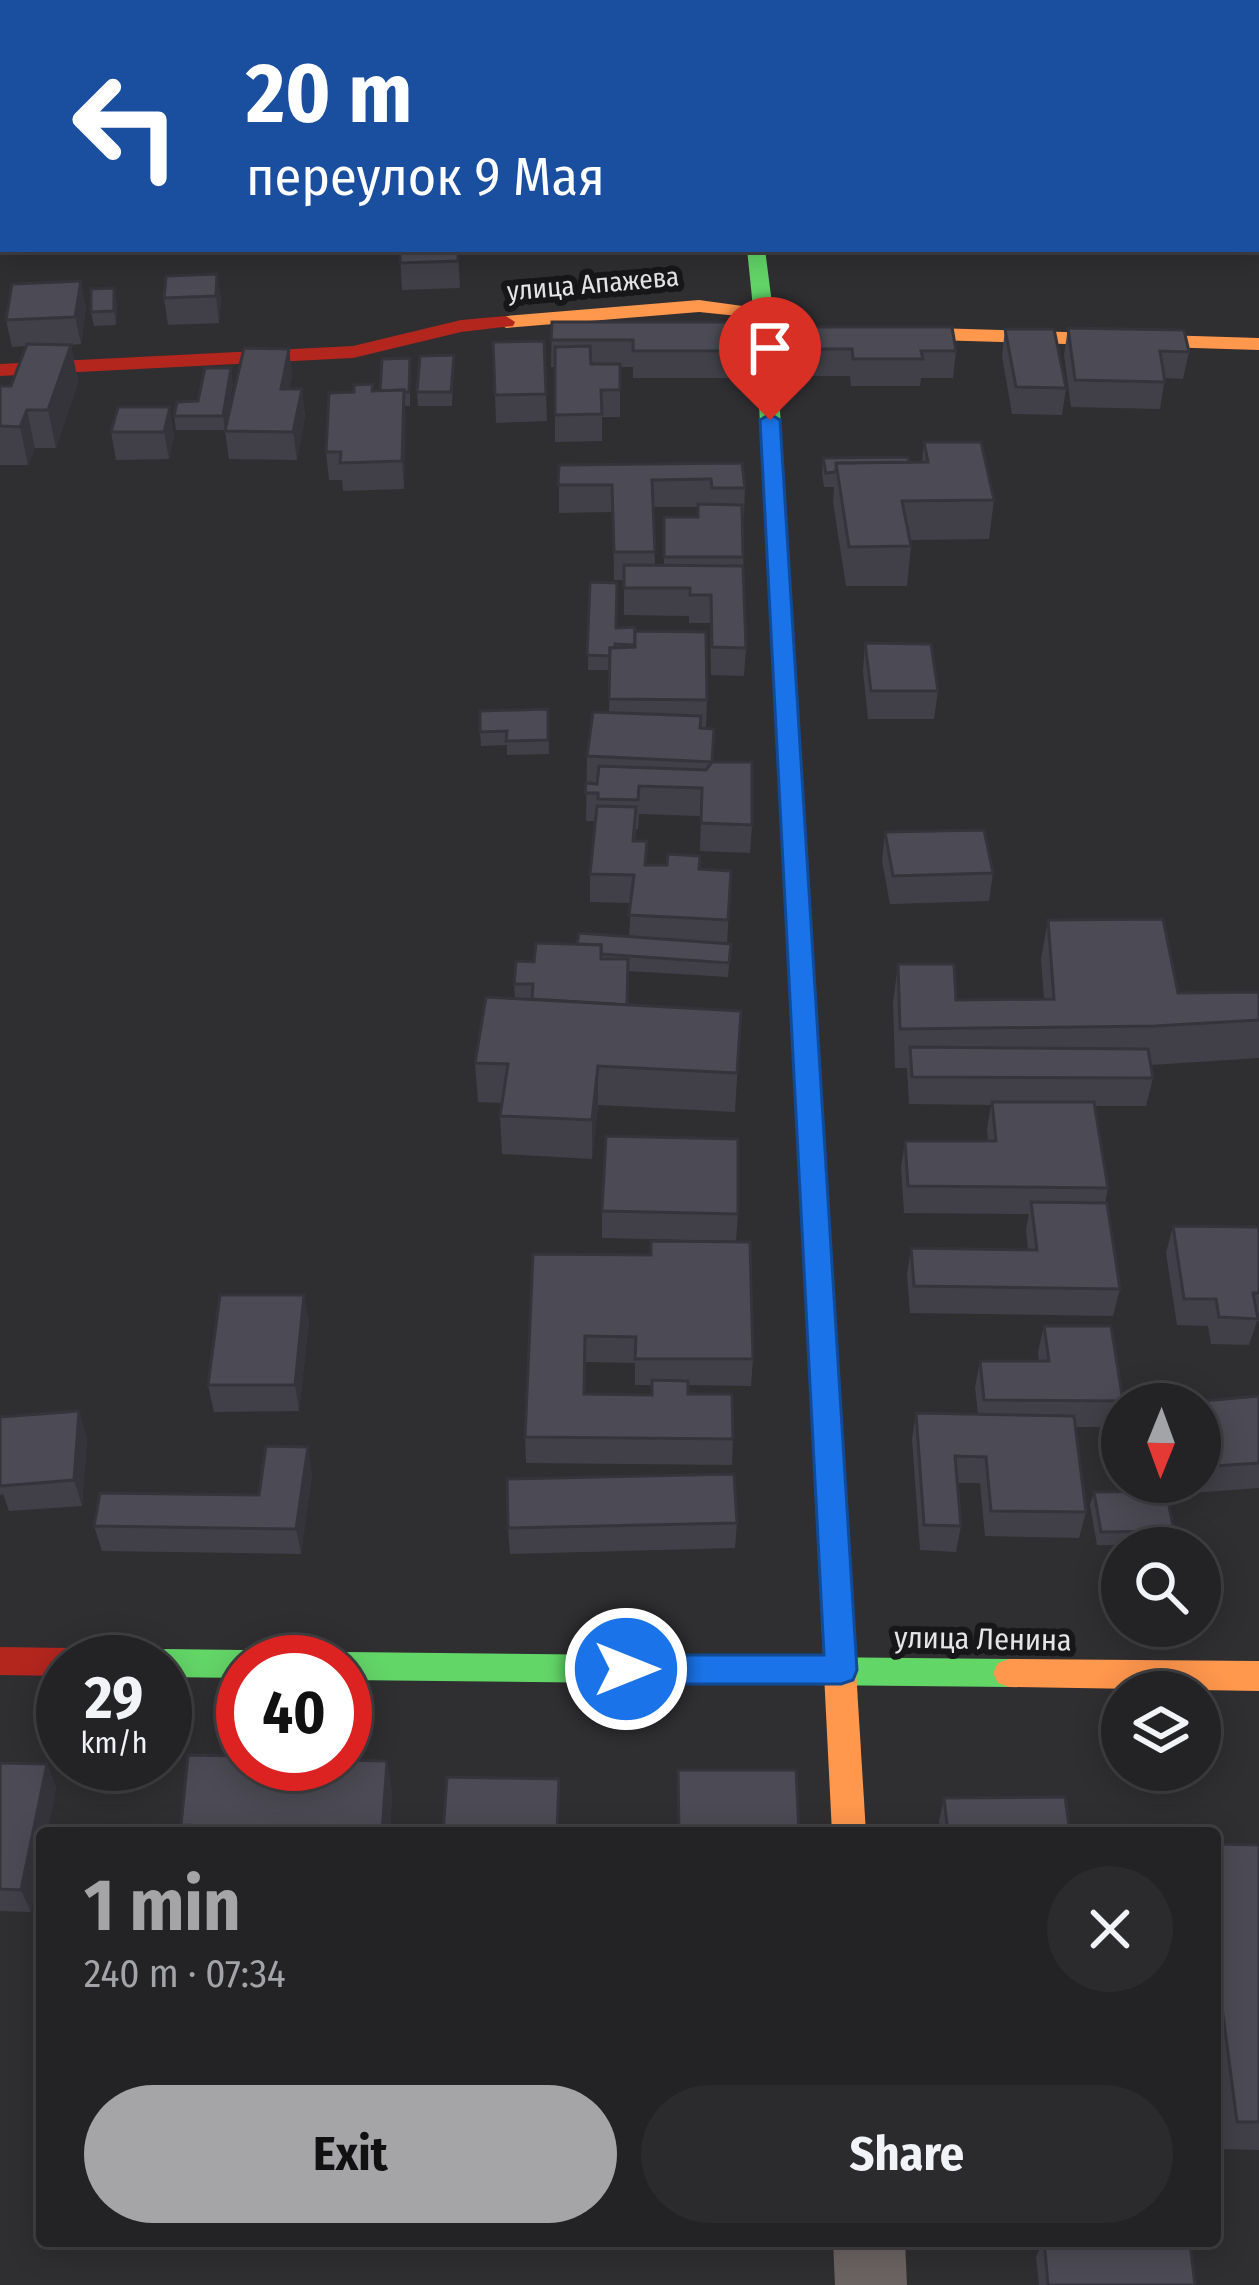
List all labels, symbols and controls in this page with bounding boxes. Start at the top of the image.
text: 20 m [246,43,412,144]
icon: left [48,48,204,204]
text: переулок 9 Мая [246,145,605,209]
street label: улица Апажева [506,261,680,307]
pin [719,297,821,420]
icon: arrive [737,315,803,381]
north arrow [1101,1383,1221,1503]
map controls [1101,1383,1221,1791]
button: search [1101,1527,1221,1647]
position arrow [563,1606,689,1732]
street label: улица Ленина [894,1619,1072,1659]
speed limit sign: 40 [216,1635,372,1791]
text: 29 [85,1662,143,1734]
button: layers [1101,1671,1221,1791]
text: km/h [81,1725,147,1761]
text: 1 min [84,1863,241,1949]
button: close [1047,1866,1173,1992]
text: 240 m · 07:34 [84,1951,286,1997]
button: Exit [84,2085,617,2223]
button: Share [641,2085,1173,2223]

